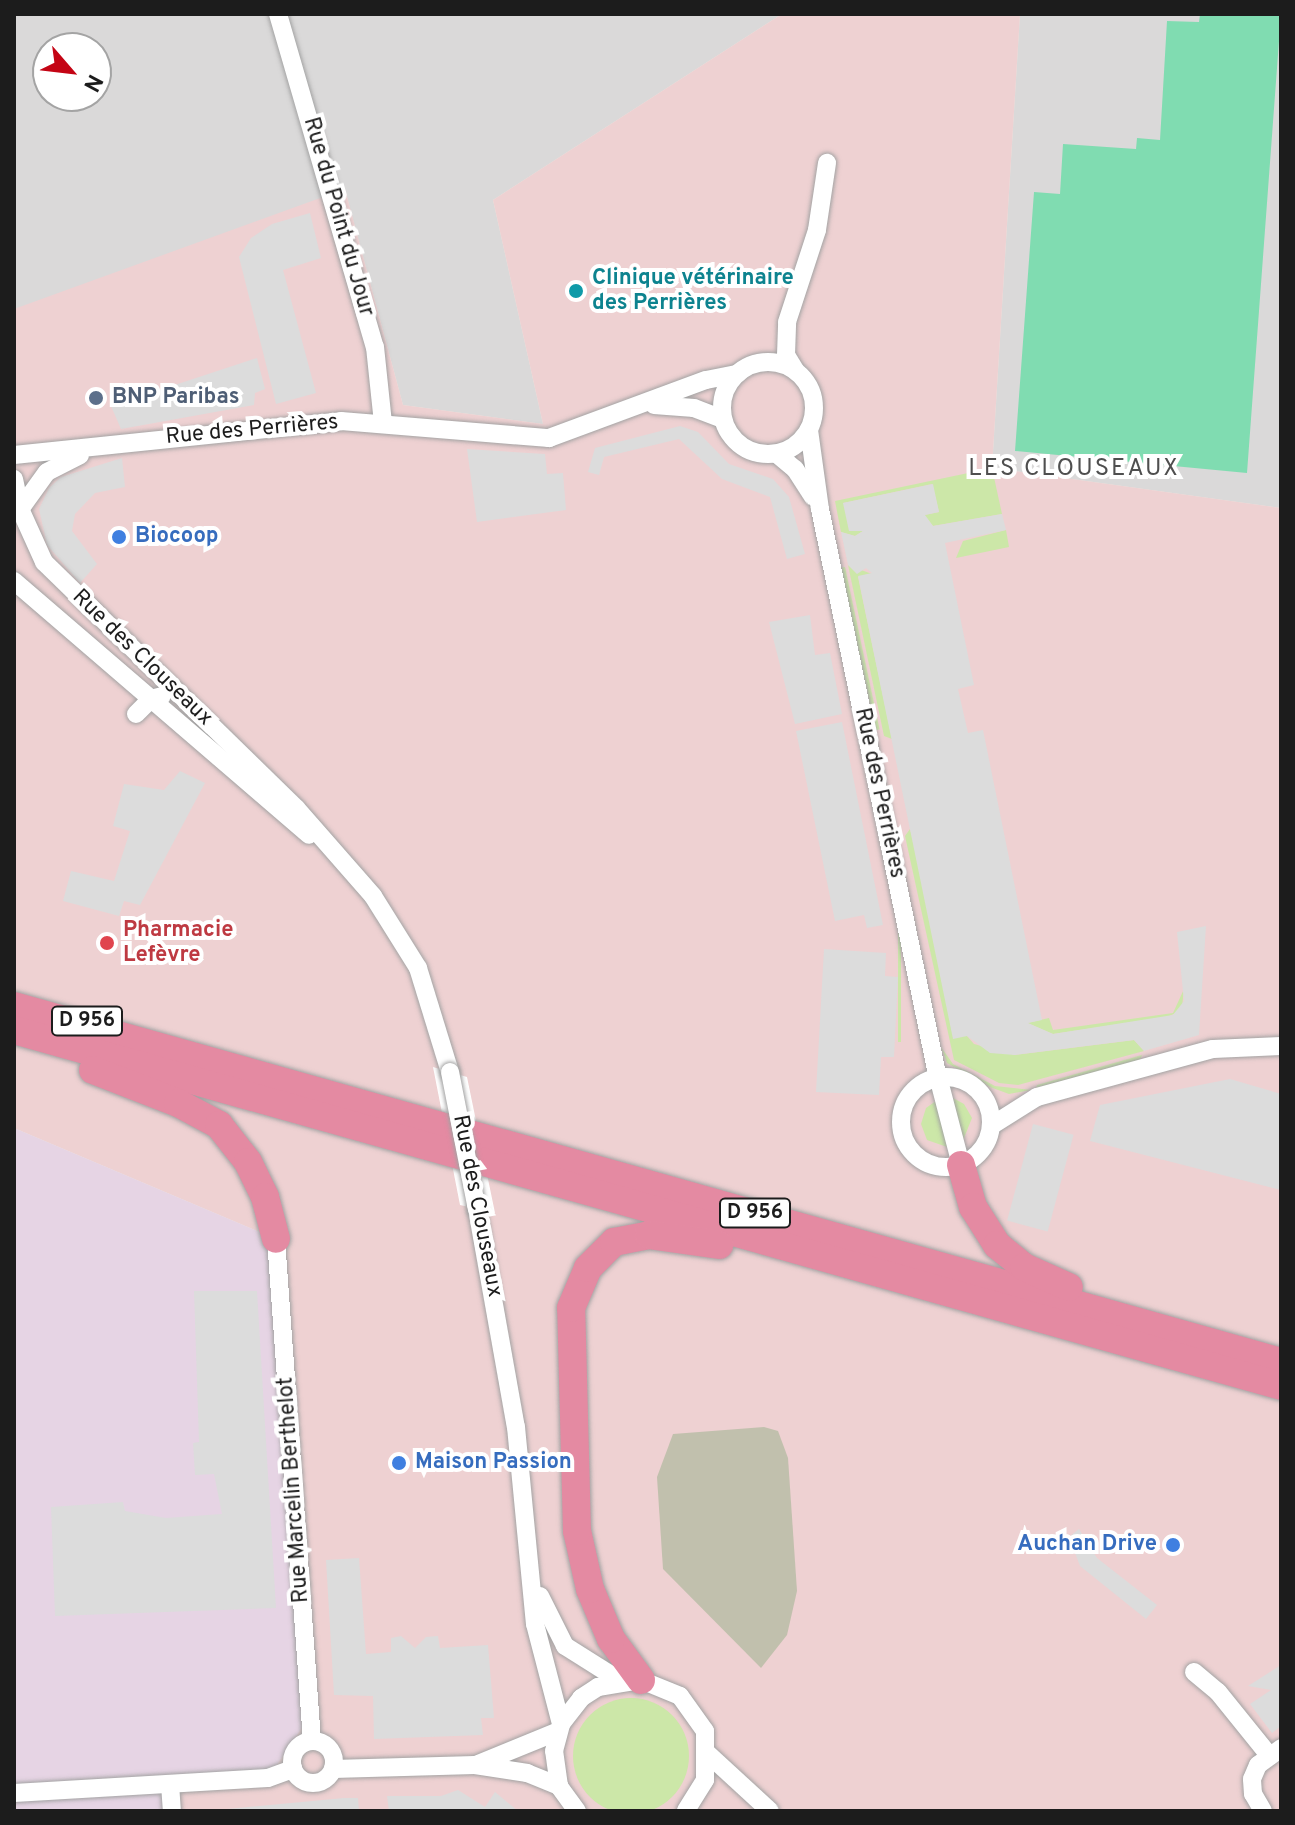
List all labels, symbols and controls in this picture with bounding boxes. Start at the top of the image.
north arrow [32,32,112,112]
text: N [76,69,107,96]
street label: Rue du Point du Jour [297,114,379,320]
place label: Clinique vétérinaire des Perrières [592,265,794,316]
marker: Clinique vétérinaire des Perrières [567,282,585,300]
place label: BNP Paribas [112,385,239,411]
marker: BNP Paribas [87,389,105,407]
street label: Rue des Perrières [165,409,339,451]
district label: LES CLOUSEAUX [968,456,1180,484]
place label: Biocoop [135,524,218,550]
marker: Biocoop [110,528,128,546]
street label: Rue des Clouseaux [66,584,218,732]
street label: Rue des Perrières [848,706,910,880]
place label: Pharmacie Lefèvre [123,917,233,968]
marker: Pharmacie Lefèvre [98,934,116,952]
road number: D 956 [51,1005,123,1037]
street label: Rue des Clouseaux [446,1113,508,1299]
road number: D 956 [719,1197,791,1229]
street label: Rue Marcelin Berthelot [273,1376,315,1604]
place label: Maison Passion [415,1450,572,1476]
marker: Maison Passion [390,1454,408,1472]
place label: Auchan Drive [1017,1532,1157,1558]
marker: Auchan Drive [1164,1536,1182,1554]

